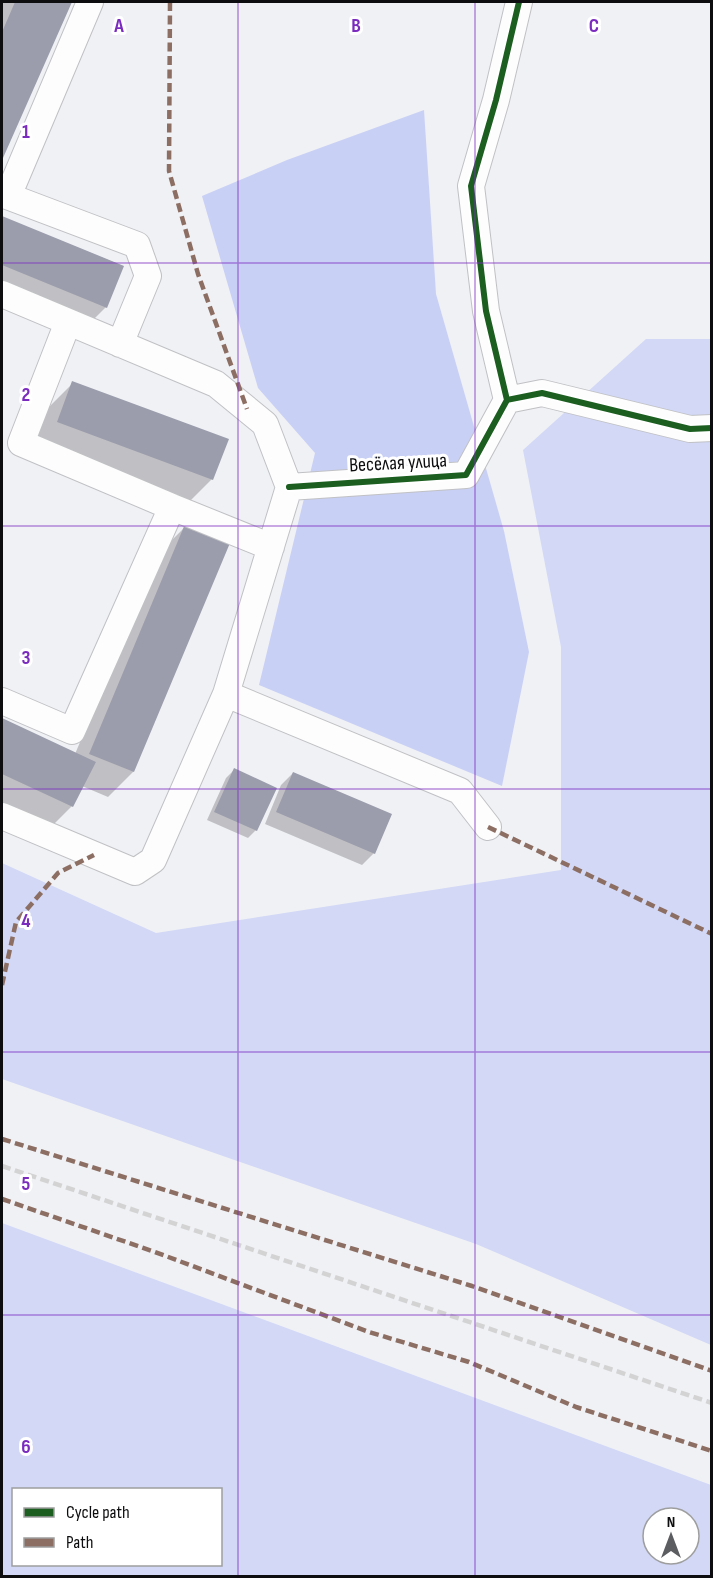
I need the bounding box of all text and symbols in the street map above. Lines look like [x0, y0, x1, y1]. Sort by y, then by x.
text: A [113, 14, 124, 38]
text: B [351, 14, 361, 38]
text: C [589, 14, 599, 38]
text: 1 [22, 120, 30, 144]
text: 2 [22, 383, 30, 407]
street label: Весёлая улица [348, 448, 448, 478]
text: 3 [22, 646, 31, 670]
text: 4 [21, 909, 31, 933]
text: 5 [22, 1172, 31, 1196]
text: 6 [21, 1435, 31, 1459]
legend [12, 1488, 222, 1566]
text: Cycle path [66, 1502, 130, 1523]
north arrow [641, 1506, 701, 1566]
text: N [667, 1513, 675, 1532]
text: Path [66, 1532, 94, 1553]

